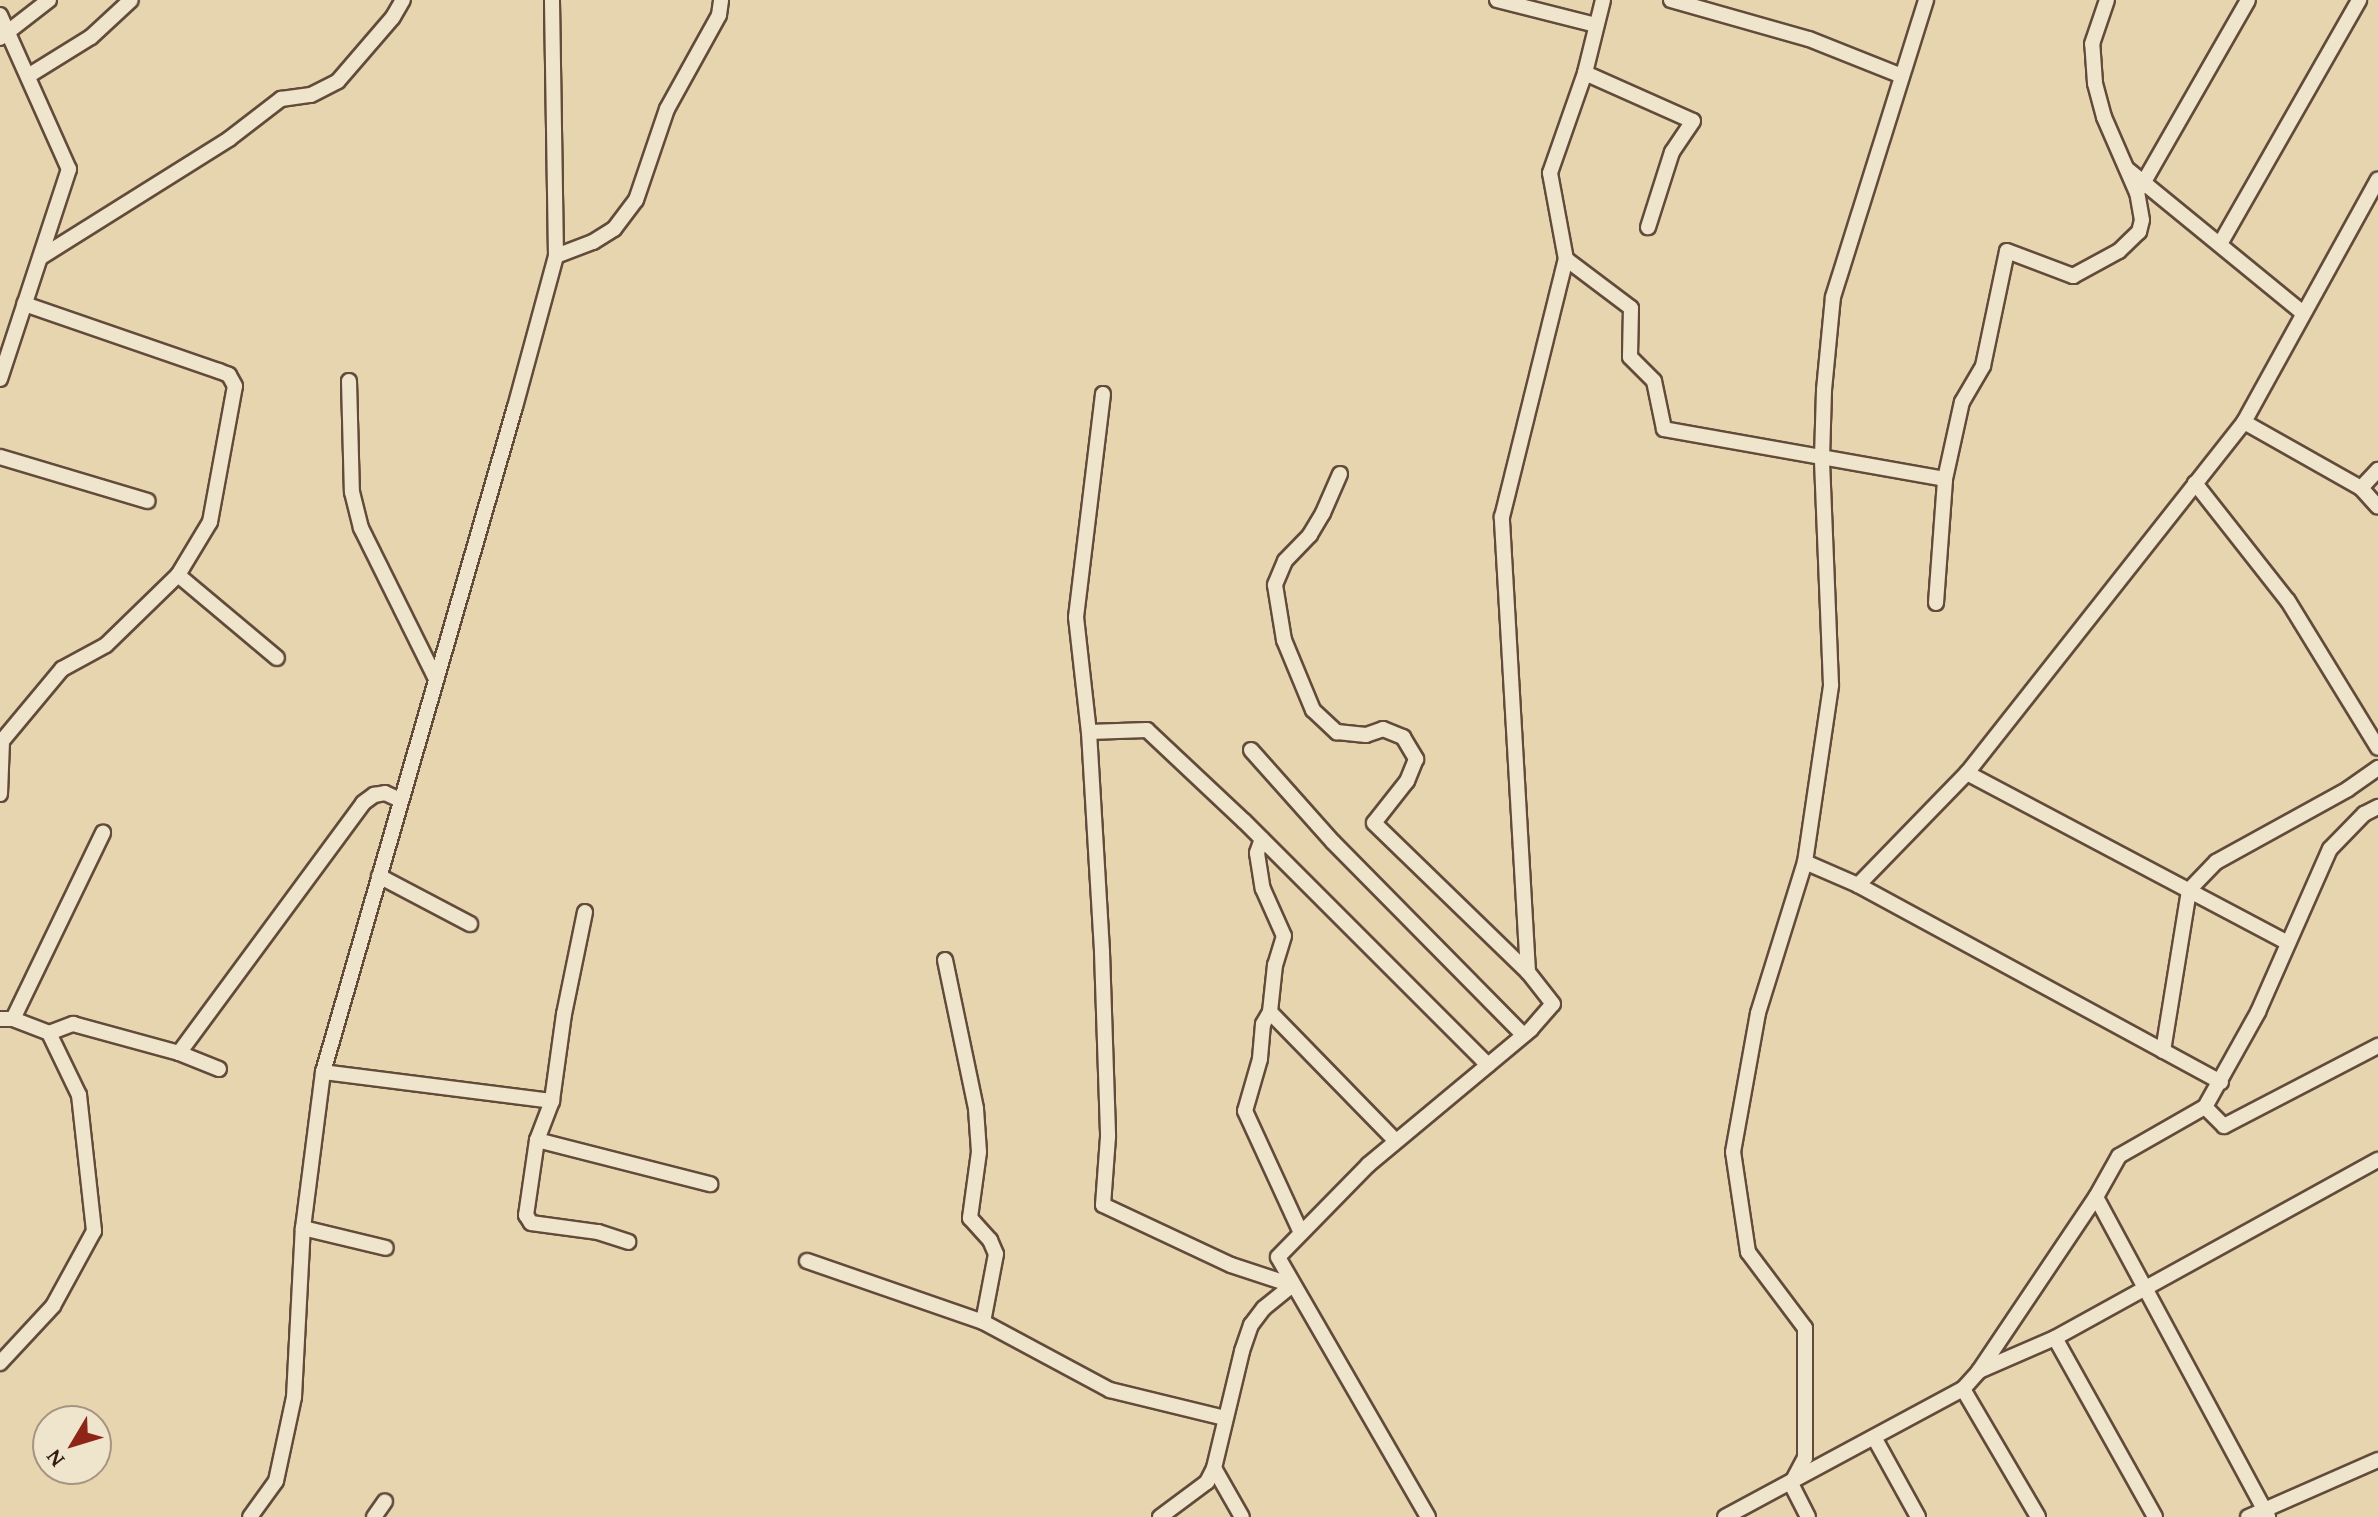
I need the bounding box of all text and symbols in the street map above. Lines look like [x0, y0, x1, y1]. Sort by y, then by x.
north arrow [32, 1405, 112, 1485]
text: N [38, 1443, 72, 1474]

